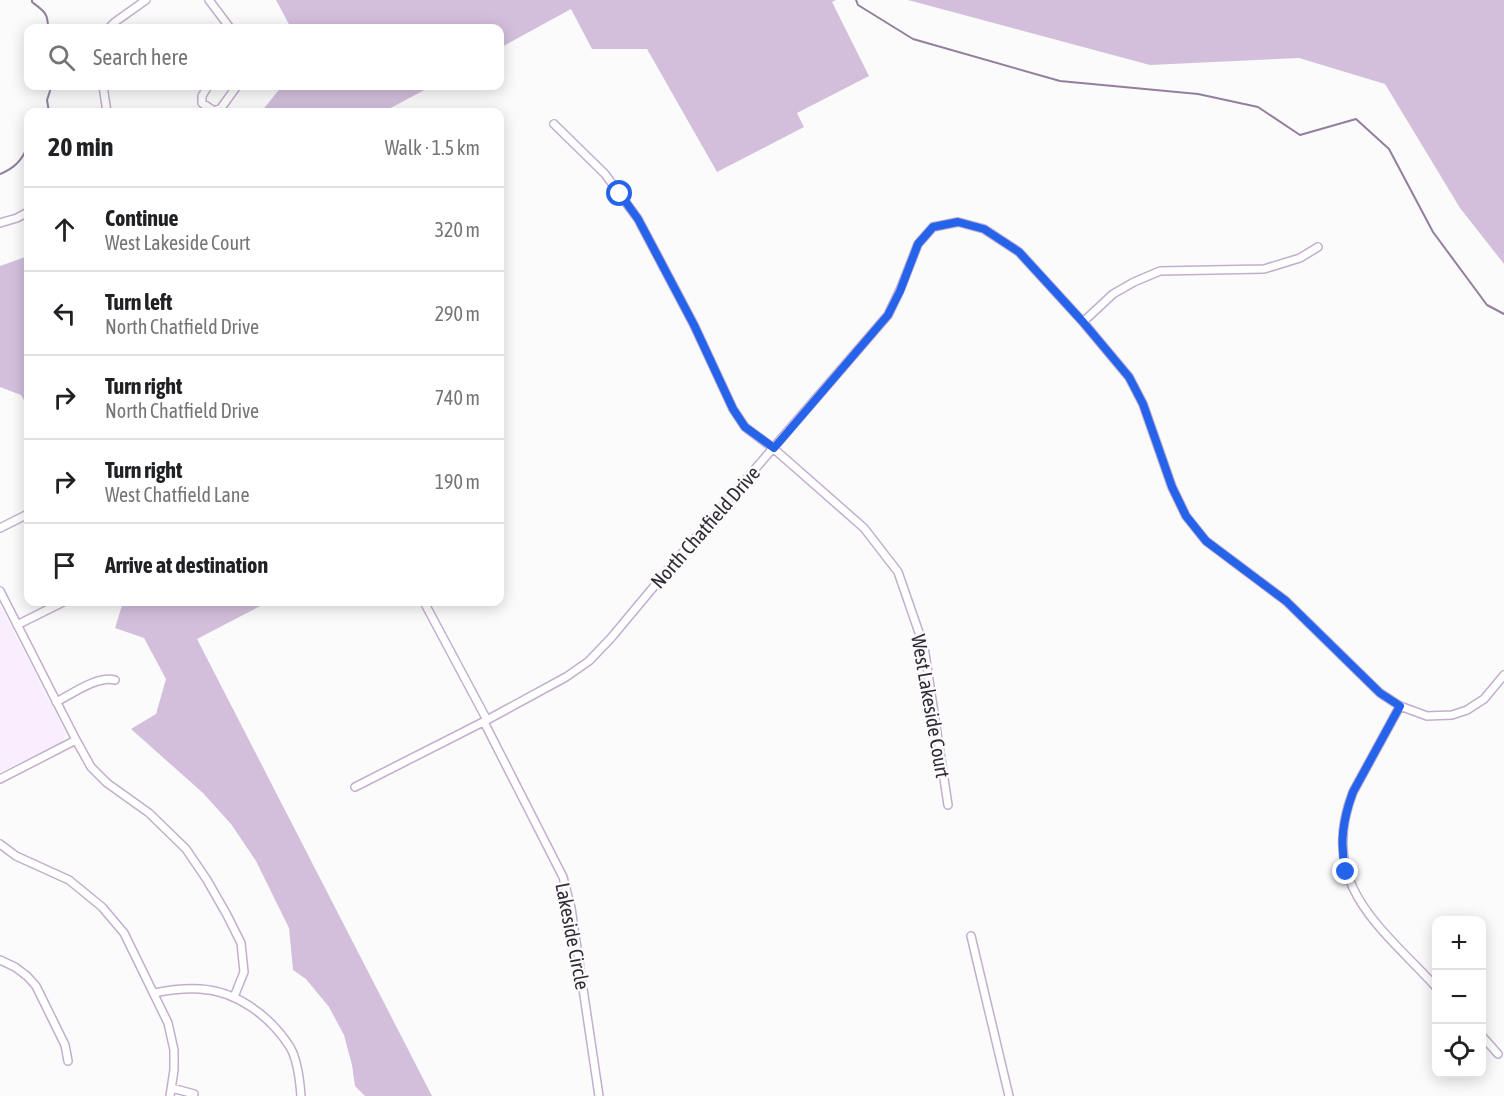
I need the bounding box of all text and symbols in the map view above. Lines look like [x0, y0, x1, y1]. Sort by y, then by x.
search box [24, 24, 504, 90]
icon: search [45, 41, 78, 74]
text: Search here [93, 44, 188, 70]
text: 20 min [48, 132, 113, 162]
text: Walk · 1.5 km [385, 136, 480, 159]
route start [606, 180, 632, 206]
text: Continue [105, 205, 179, 231]
icon: ahead [48, 213, 81, 246]
text: 320 m [435, 218, 480, 241]
text: West Lakeside Court [105, 231, 251, 254]
text: Turn left [105, 289, 172, 315]
icon: left [48, 297, 81, 330]
text: 290 m [435, 302, 480, 325]
text: North Chatfield Drive [105, 315, 259, 338]
text: Turn right [105, 373, 182, 399]
icon: right [48, 381, 81, 414]
text: 740 m [435, 386, 480, 409]
text: North Chatfield Drive [105, 399, 259, 422]
text: Turn right [105, 457, 182, 483]
street label: North Chatfield Drive [646, 461, 764, 593]
icon: right [48, 465, 81, 498]
text: 190 m [435, 470, 480, 493]
text: West Chatfield Lane [105, 483, 250, 506]
icon: arrive [48, 549, 81, 582]
text: Arrive at destination [105, 552, 268, 578]
street label: West Lakeside Court [907, 632, 955, 780]
route end [1332, 858, 1358, 884]
street label: Lakeside Circle [551, 881, 595, 991]
map controls [1432, 916, 1486, 1078]
button: + [1432, 916, 1486, 970]
button: − [1432, 970, 1486, 1024]
button: locate [1432, 1024, 1486, 1078]

